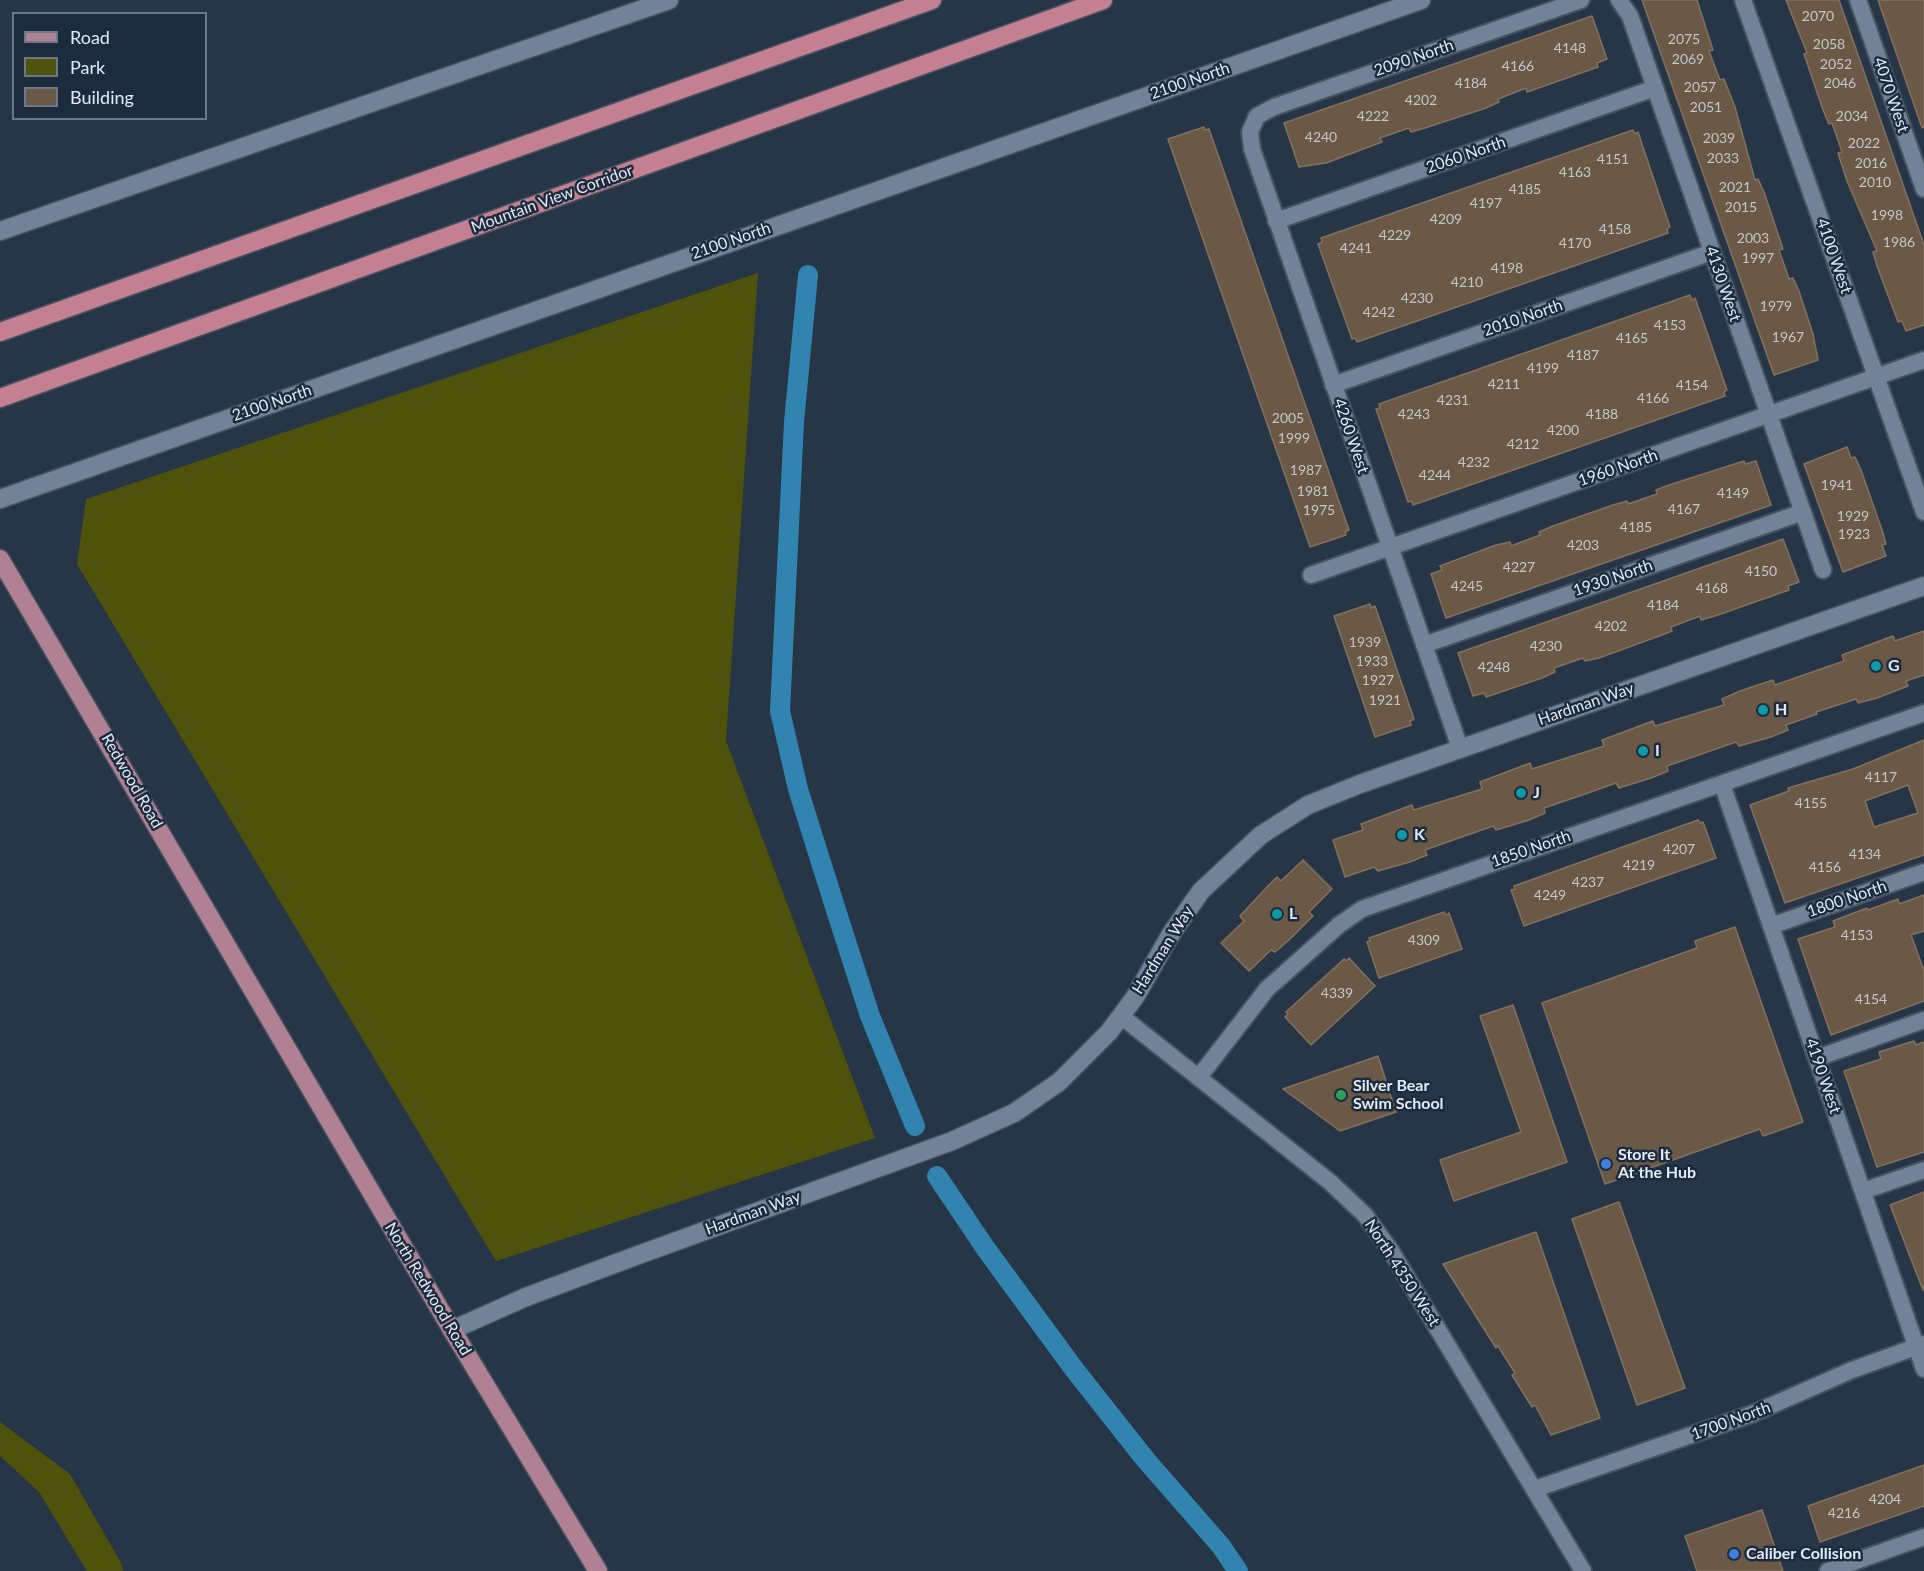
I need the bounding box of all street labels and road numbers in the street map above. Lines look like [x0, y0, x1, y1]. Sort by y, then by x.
street label: 2090 North [1372, 35, 1456, 81]
street label: 4070 West [1869, 55, 1913, 135]
street label: 2100 North [1148, 58, 1232, 104]
street label: 2060 North [1424, 132, 1508, 178]
street label: Mountain View Corridor [469, 161, 635, 237]
street label: 4100 West [1812, 216, 1856, 296]
street label: 2100 North [689, 218, 773, 264]
street label: 4130 West [1701, 244, 1745, 324]
street label: 2010 North [1481, 295, 1565, 341]
street label: 2100 North [230, 380, 314, 426]
street label: 4260 West [1329, 396, 1373, 476]
street label: 1960 North [1576, 445, 1660, 491]
street label: 1930 North [1571, 555, 1655, 601]
street label: Hardman Way [1536, 679, 1636, 729]
street label: Redwood Road [97, 730, 167, 832]
street label: 1850 North [1489, 826, 1573, 872]
street label: 1800 North [1805, 876, 1889, 922]
street label: Hardman Way [1128, 902, 1198, 998]
street label: 4190 West [1801, 1036, 1845, 1116]
street label: Hardman Way [703, 1187, 803, 1239]
street label: North 4350 West [1360, 1216, 1444, 1330]
street label: North Redwood Road [381, 1219, 475, 1359]
street label: 1700 North [1689, 1398, 1773, 1444]

